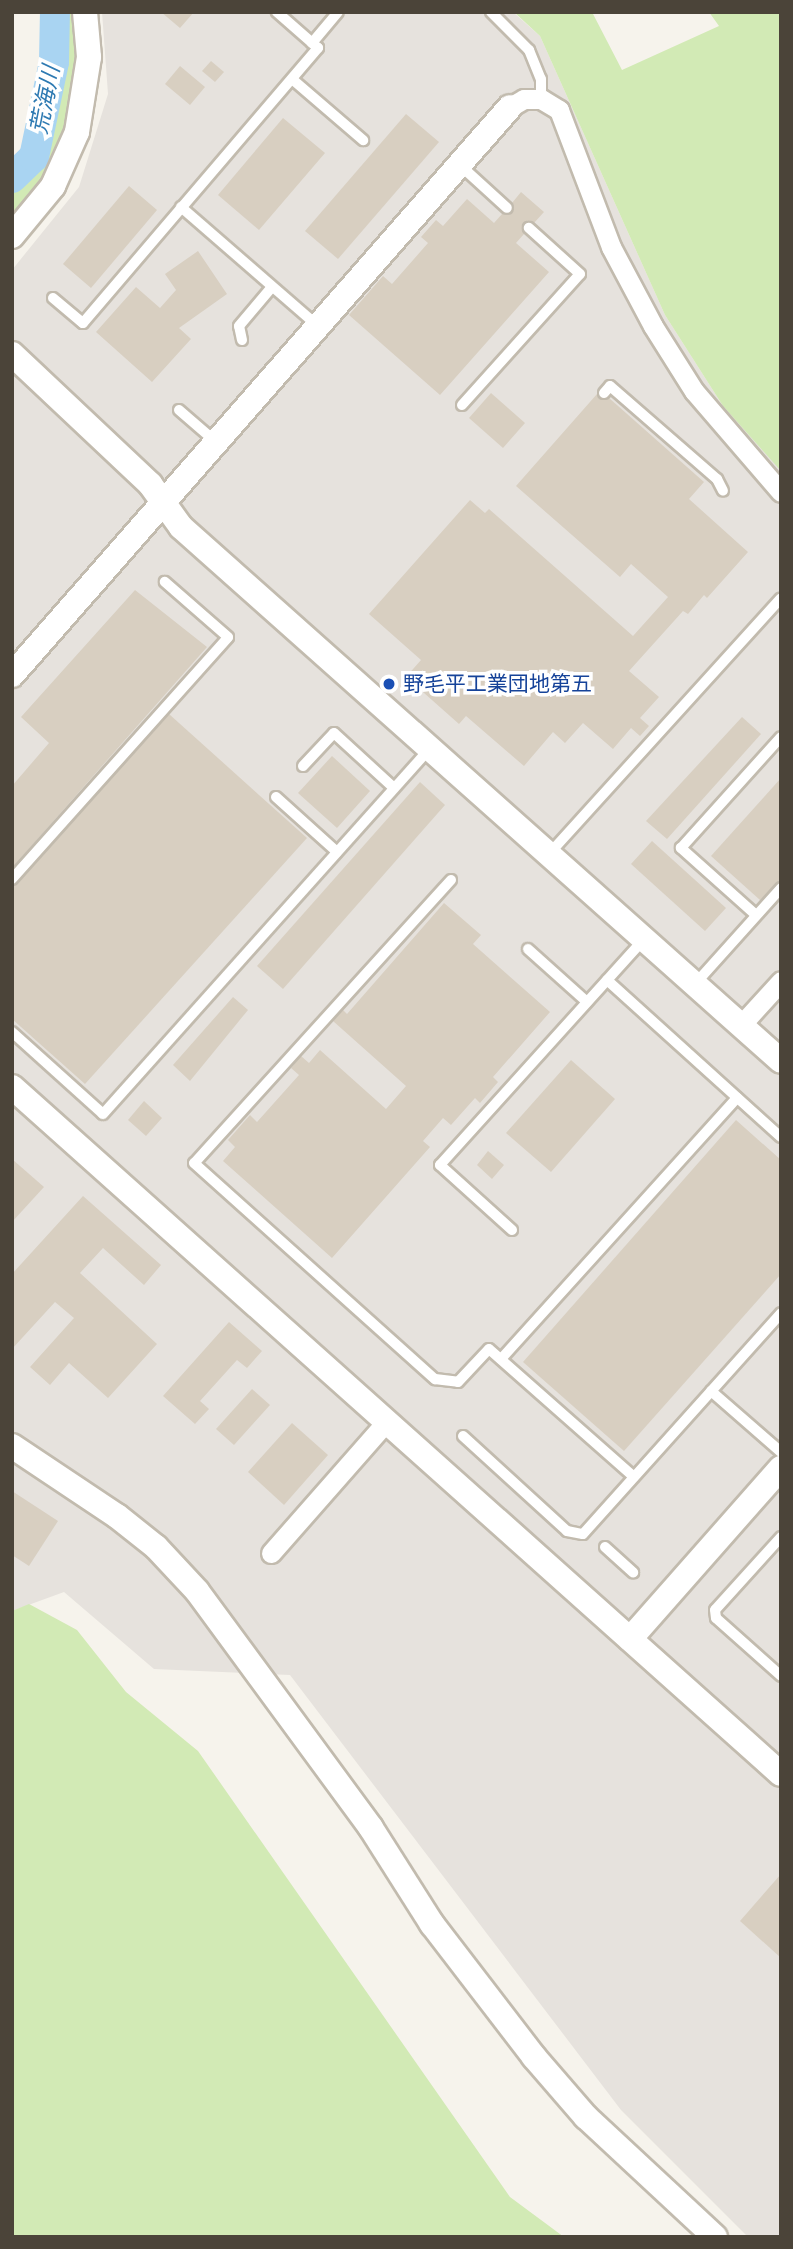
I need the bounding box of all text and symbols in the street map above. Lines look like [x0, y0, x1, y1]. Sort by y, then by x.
water label: 荒海川 [26, 64, 66, 136]
place label: 野毛平工業団地第五 [403, 671, 592, 697]
marker: 野毛平工業団地第五 [381, 676, 397, 692]

